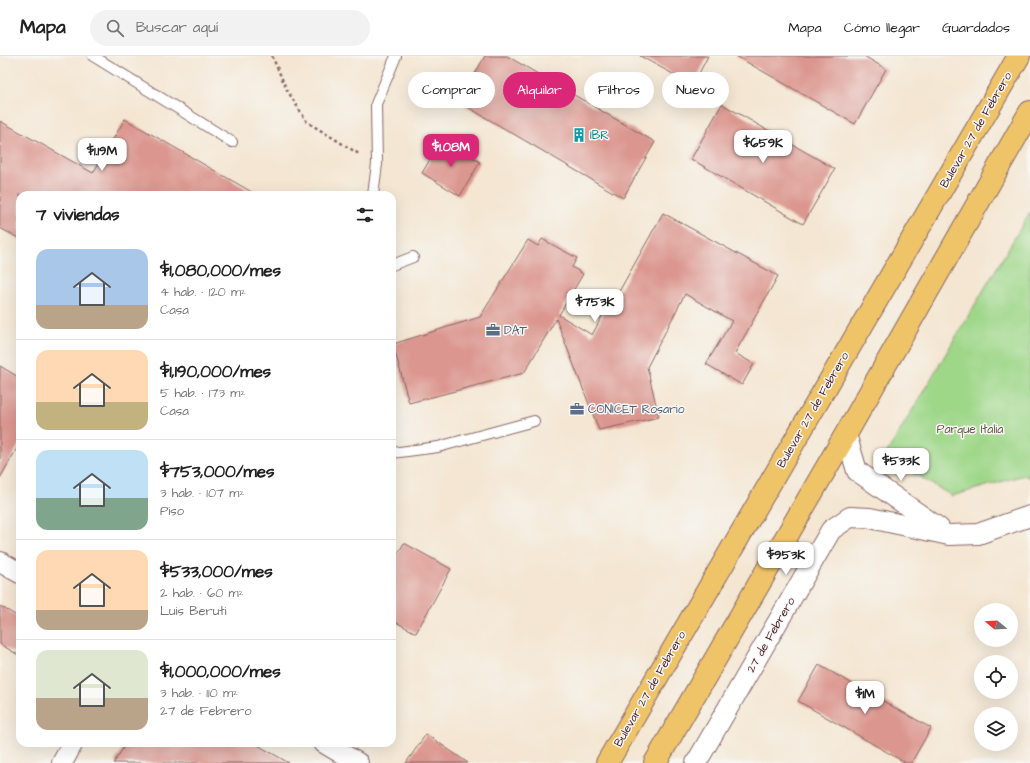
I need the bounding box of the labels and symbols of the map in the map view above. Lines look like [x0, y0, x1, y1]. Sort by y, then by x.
street label: Bulevar 27 de Febrero [936, 69, 1016, 191]
building icon: IBR [571, 127, 587, 143]
place label: IBR [590, 127, 609, 144]
pin: $659K [735, 130, 791, 164]
pin: $1.08M [418, 134, 484, 168]
pin: $1.19M [69, 138, 135, 172]
pin: $753K [567, 289, 623, 323]
office icon: DAT [485, 322, 501, 338]
place label: DAT [504, 322, 527, 339]
street label: Bulevar 27 de Febrero [773, 349, 853, 471]
office icon: CONICET Rosario [569, 401, 585, 417]
place label: CONICET Rosario [588, 401, 685, 418]
park label: Parque Italia [937, 421, 1003, 438]
pin: $533K [873, 448, 929, 482]
pin: $953K [758, 542, 814, 576]
street label: 27 de Febrero [743, 594, 800, 676]
north arrow [974, 603, 1018, 647]
street label: Bulevar 27 de Febrero [610, 628, 690, 750]
pin: $1M [846, 681, 884, 715]

